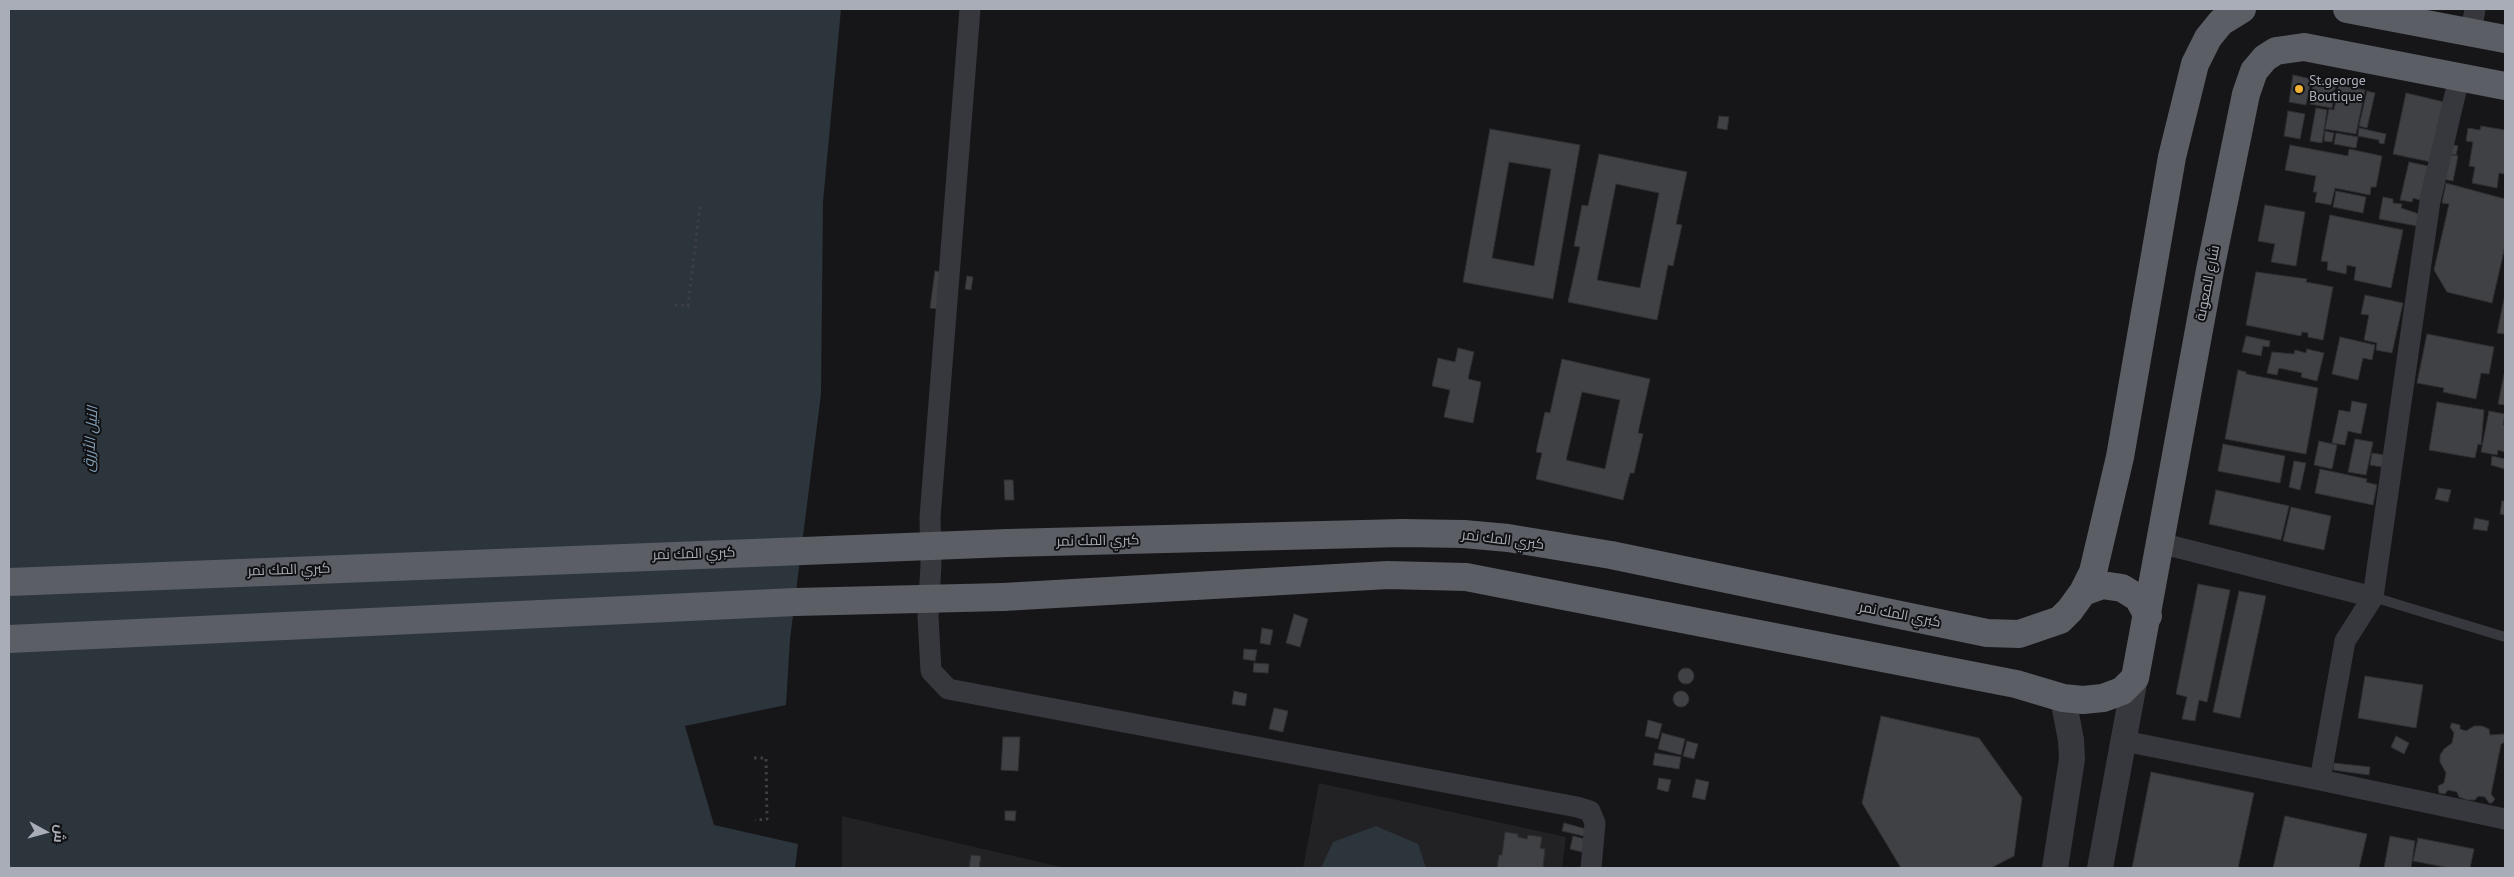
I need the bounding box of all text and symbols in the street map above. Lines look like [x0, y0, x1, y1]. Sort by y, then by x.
place label: St.george Boutique [2309, 73, 2366, 105]
marker: St.george Boutique [2293, 83, 2305, 95]
street label: شارع المعونة [2192, 244, 2224, 322]
water label: النيل الأزرق [80, 405, 102, 473]
street label: كبري المك نمر [1461, 527, 1545, 553]
street label: كبري المك نمر [1056, 532, 1140, 550]
street label: كبري المك نمر [652, 544, 736, 564]
street label: كبري المك نمر [247, 560, 331, 580]
street label: كبري المك نمر [1858, 599, 1942, 631]
north arrow [20, 807, 70, 857]
text: ش [50, 824, 70, 844]

